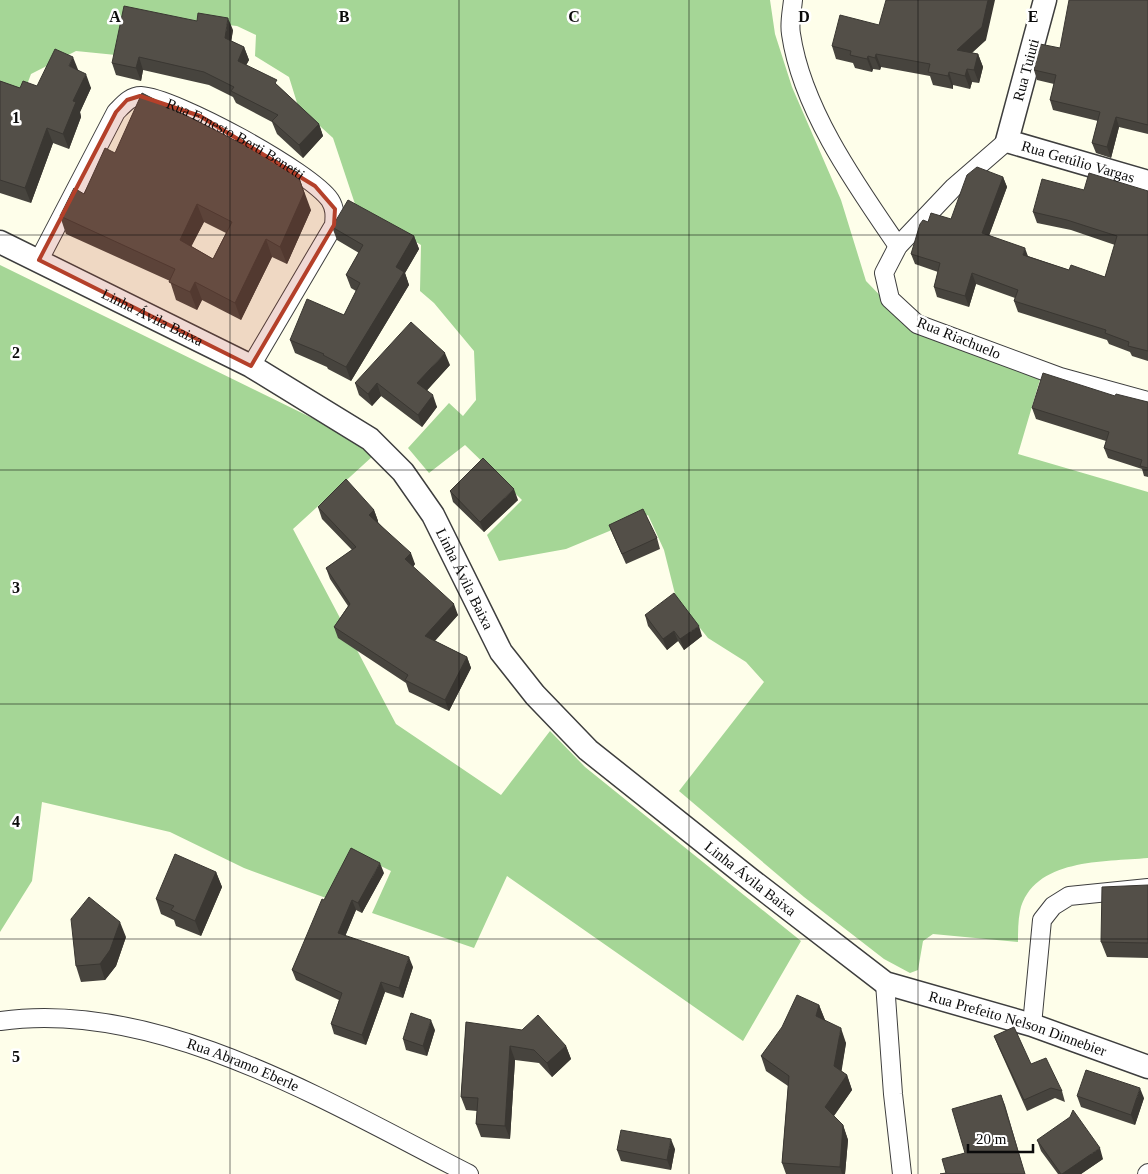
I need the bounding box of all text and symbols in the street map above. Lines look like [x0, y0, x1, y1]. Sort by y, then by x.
text: A [109, 8, 121, 25]
text: B [339, 8, 350, 25]
text: C [568, 8, 580, 25]
text: D [798, 8, 810, 25]
text: E [1028, 8, 1038, 25]
street label: Rua Tuiuti [1010, 37, 1042, 103]
street label: Rua Ernesto Berti Benetti [164, 95, 308, 183]
text: 1 [12, 109, 20, 126]
street label: Rua Getúlio Vargas [1020, 138, 1137, 186]
street label: Linha Ávila Baixa [99, 286, 206, 349]
street label: Rua Riachuelo [915, 314, 1003, 362]
text: 2 [12, 344, 20, 361]
street label: Linha Ávila Baixa [433, 526, 497, 632]
text: 3 [12, 579, 20, 596]
text: 4 [12, 813, 20, 830]
street label: Linha Ávila Baixa [702, 838, 799, 919]
street label: Rua Prefeito Nelson Dinnebier [927, 988, 1109, 1059]
street label: Rua Abramo Eberle [185, 1035, 302, 1095]
text: 5 [12, 1048, 20, 1065]
scale bar [968, 1122, 1033, 1154]
text: 20 m [976, 1131, 1007, 1147]

